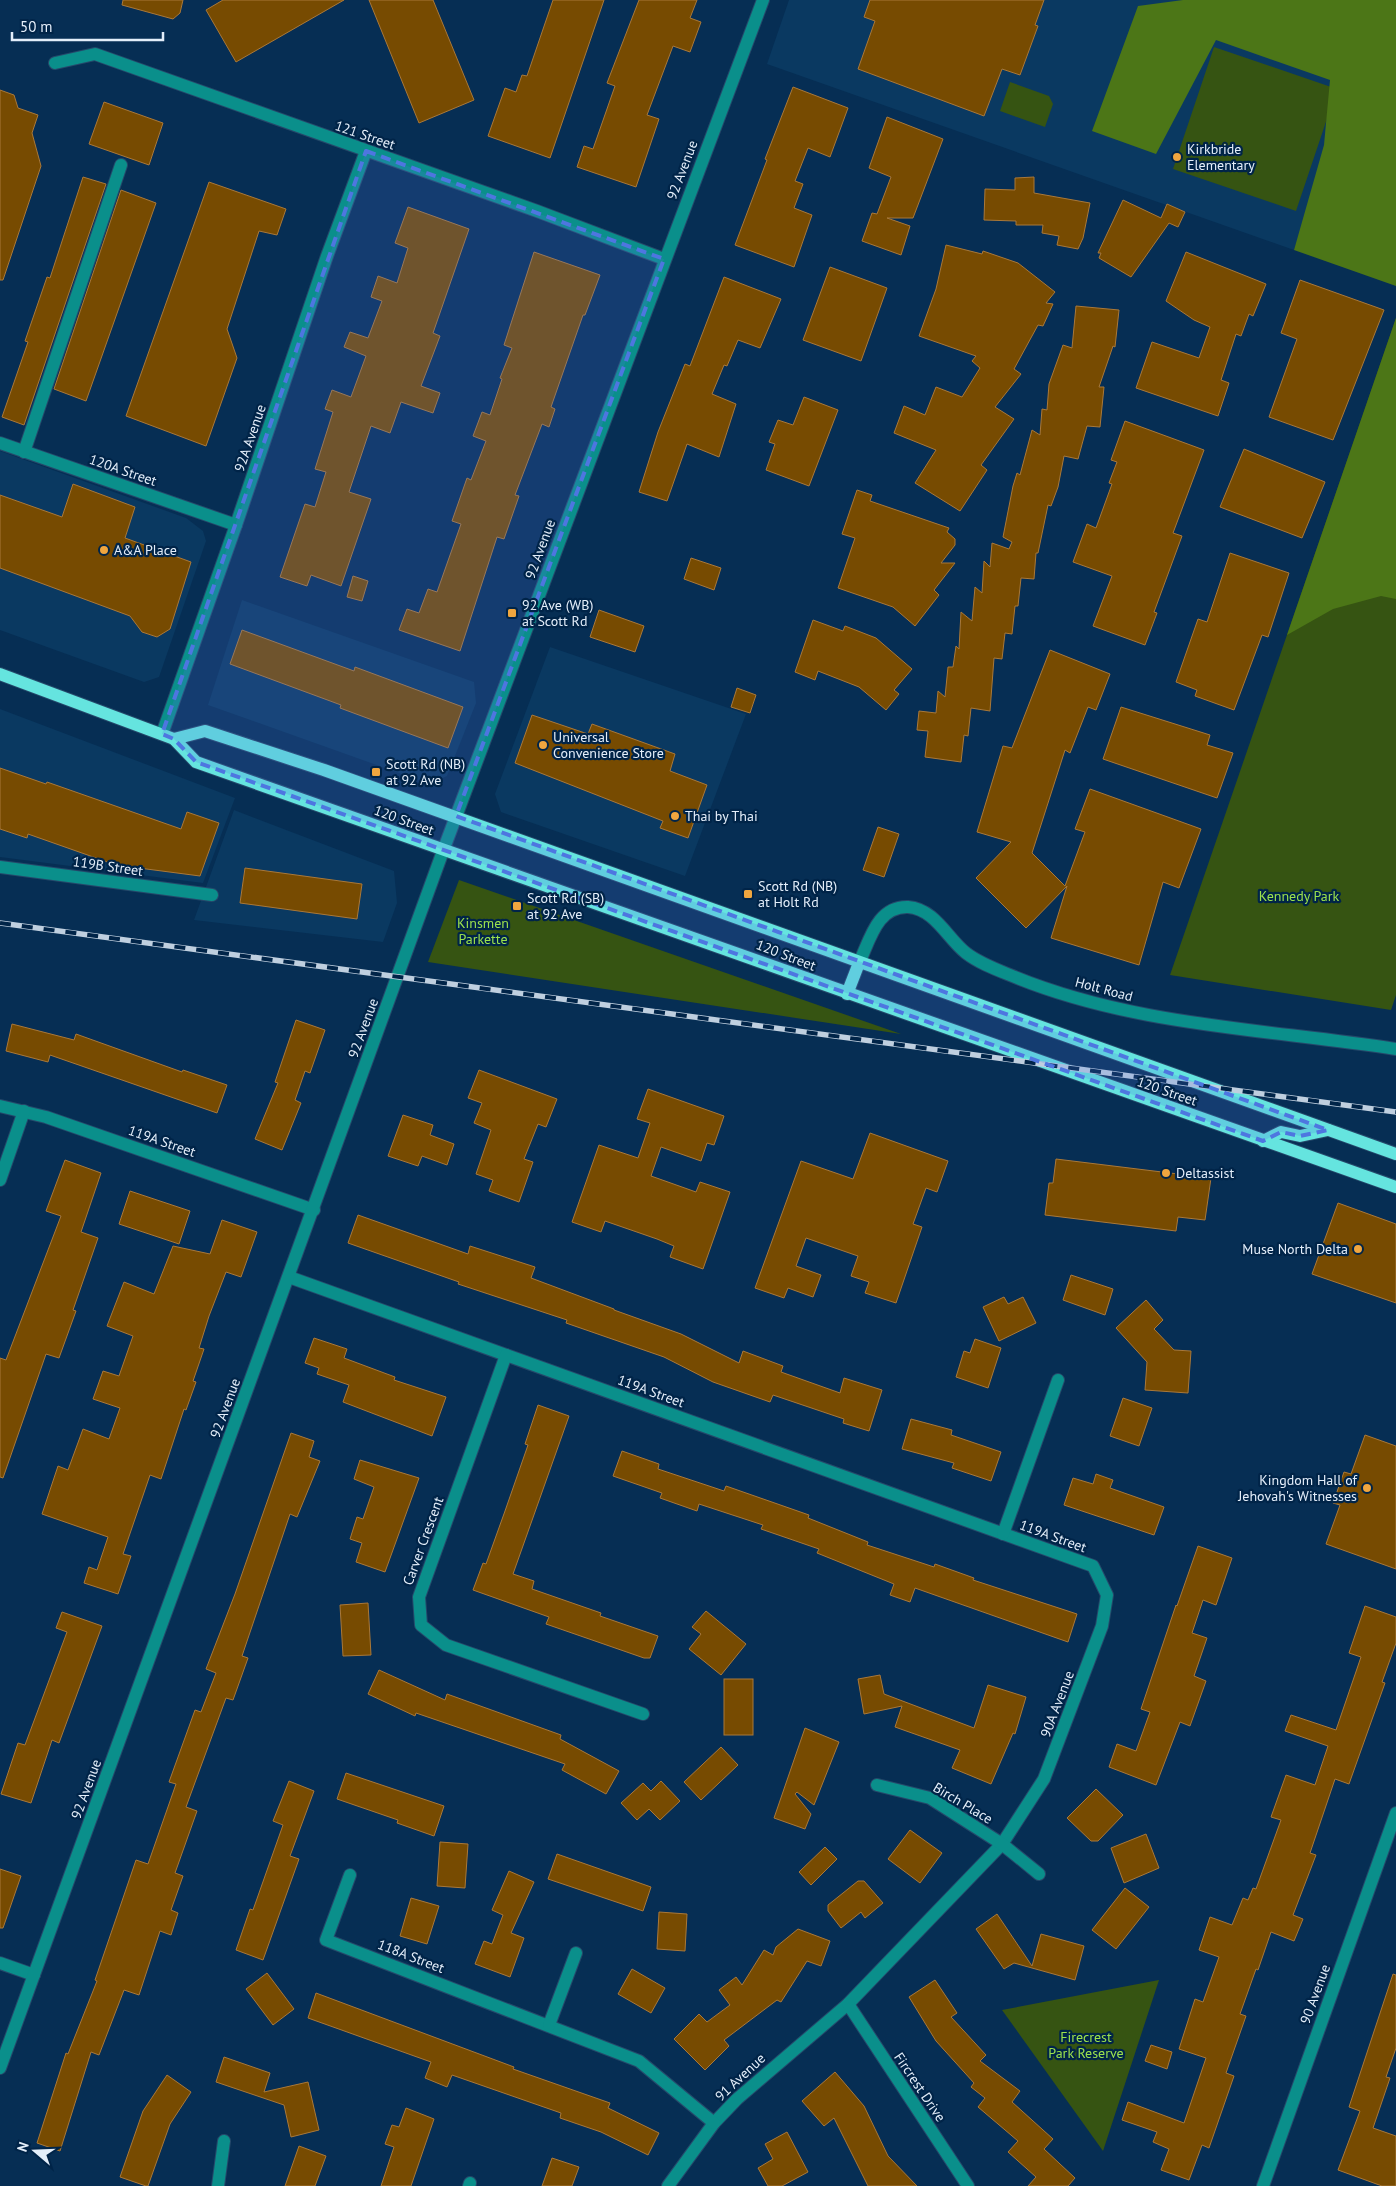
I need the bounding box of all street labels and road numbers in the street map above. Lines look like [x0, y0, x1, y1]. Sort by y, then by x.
street label: 121 Street [333, 116, 398, 154]
street label: 92 Avenue [662, 138, 702, 202]
street label: 92A Avenue [230, 402, 270, 474]
street label: 120A Street [87, 450, 159, 490]
street label: 92 Avenue [521, 517, 559, 581]
street label: 120 Street [372, 801, 437, 839]
street label: 119B Street [72, 852, 144, 880]
street label: 120 Street [754, 935, 819, 975]
street label: Holt Road [1073, 973, 1135, 1005]
street label: 92 Avenue [344, 996, 382, 1060]
street label: 120 Street [1135, 1072, 1200, 1110]
street label: 119A Street [126, 1121, 198, 1161]
street label: 119A Street [615, 1371, 687, 1412]
street label: 92 Avenue [206, 1376, 244, 1440]
street label: Carver Crescent [399, 1494, 447, 1588]
street label: 119A Street [1017, 1516, 1089, 1557]
street label: 90A Avenue [1036, 1668, 1078, 1740]
street label: 92 Avenue [67, 1757, 105, 1821]
street label: Birch Place [930, 1778, 996, 1828]
street label: 118A Street [375, 1935, 447, 1977]
street label: 90 Avenue [1296, 1962, 1334, 2026]
street label: 91 Avenue [711, 2049, 769, 2105]
street label: Fircrest Drive [890, 2049, 950, 2125]

